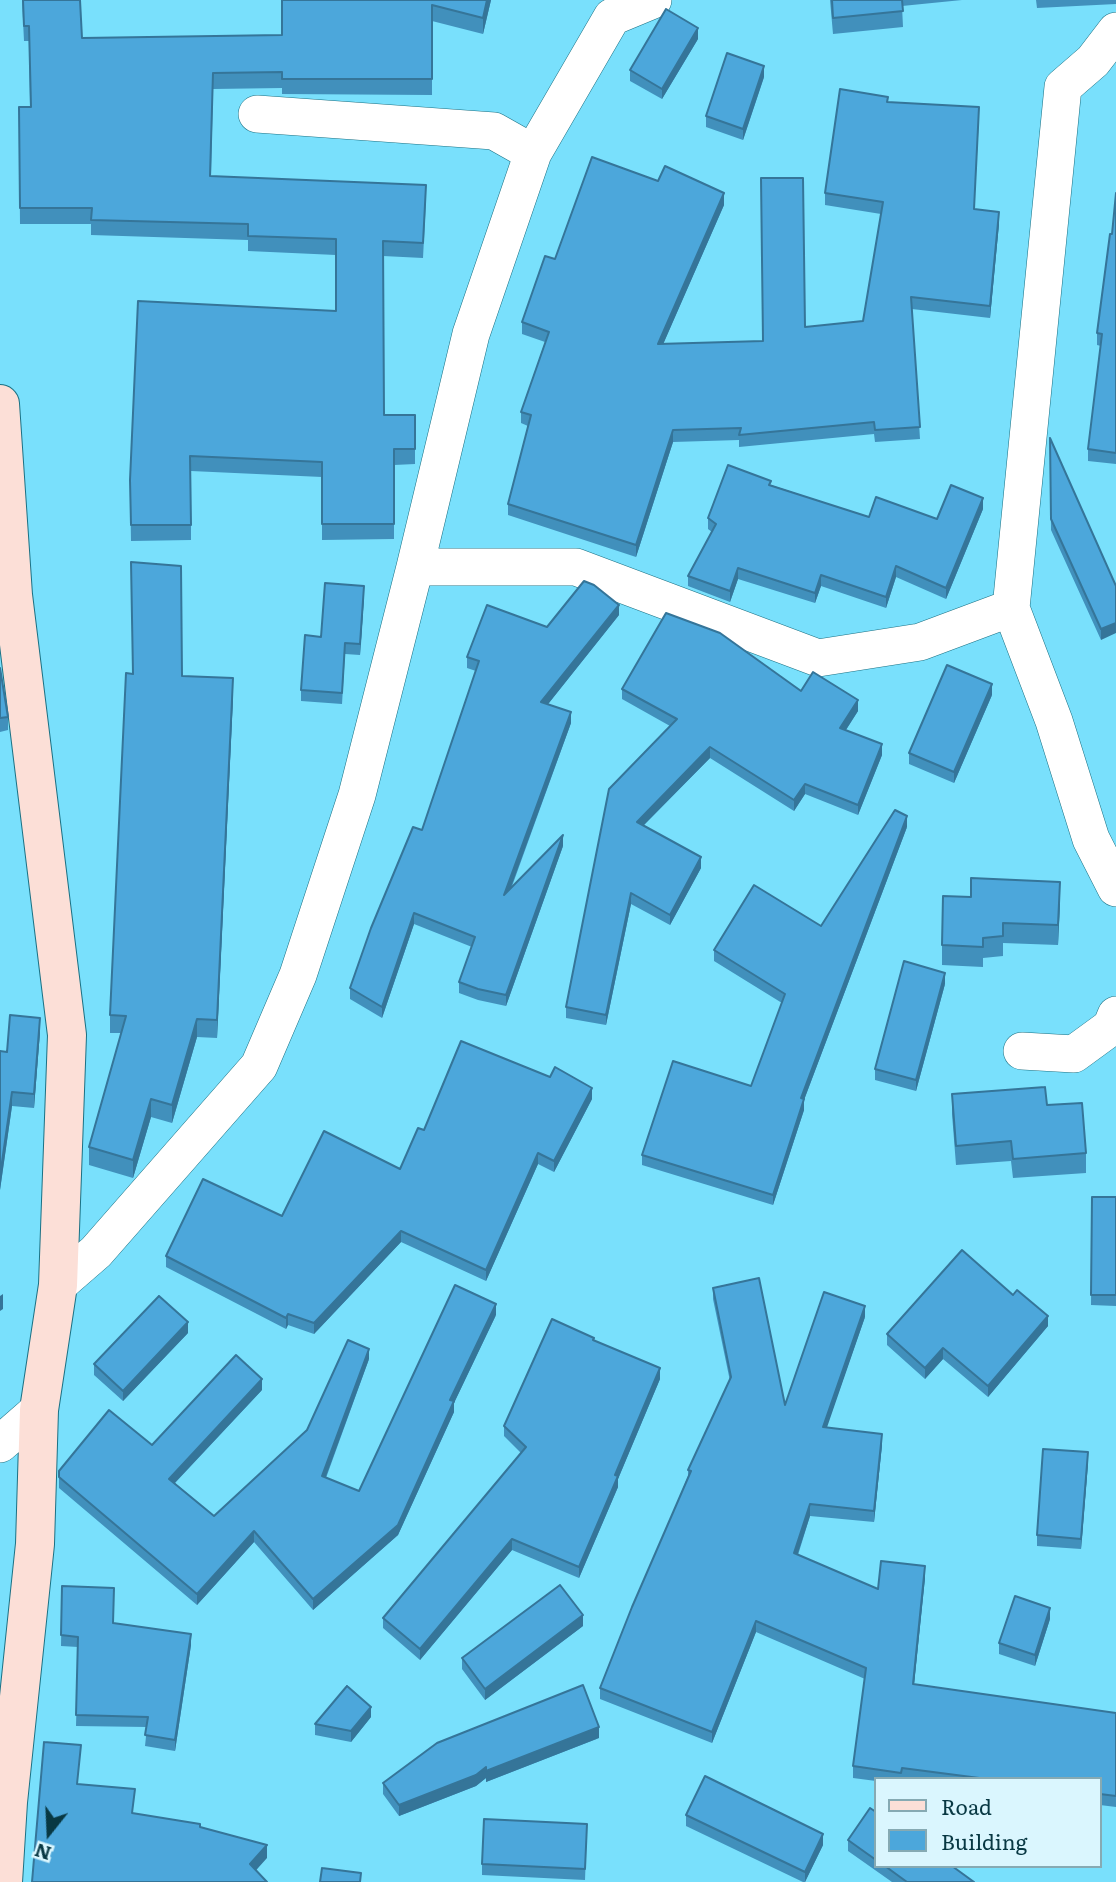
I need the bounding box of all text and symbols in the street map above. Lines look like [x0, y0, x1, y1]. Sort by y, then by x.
legend [874, 1777, 1102, 1868]
text: Road [941, 1790, 992, 1821]
north arrow [14, 1798, 84, 1868]
text: Building [941, 1825, 1027, 1856]
text: N [31, 1837, 54, 1869]

